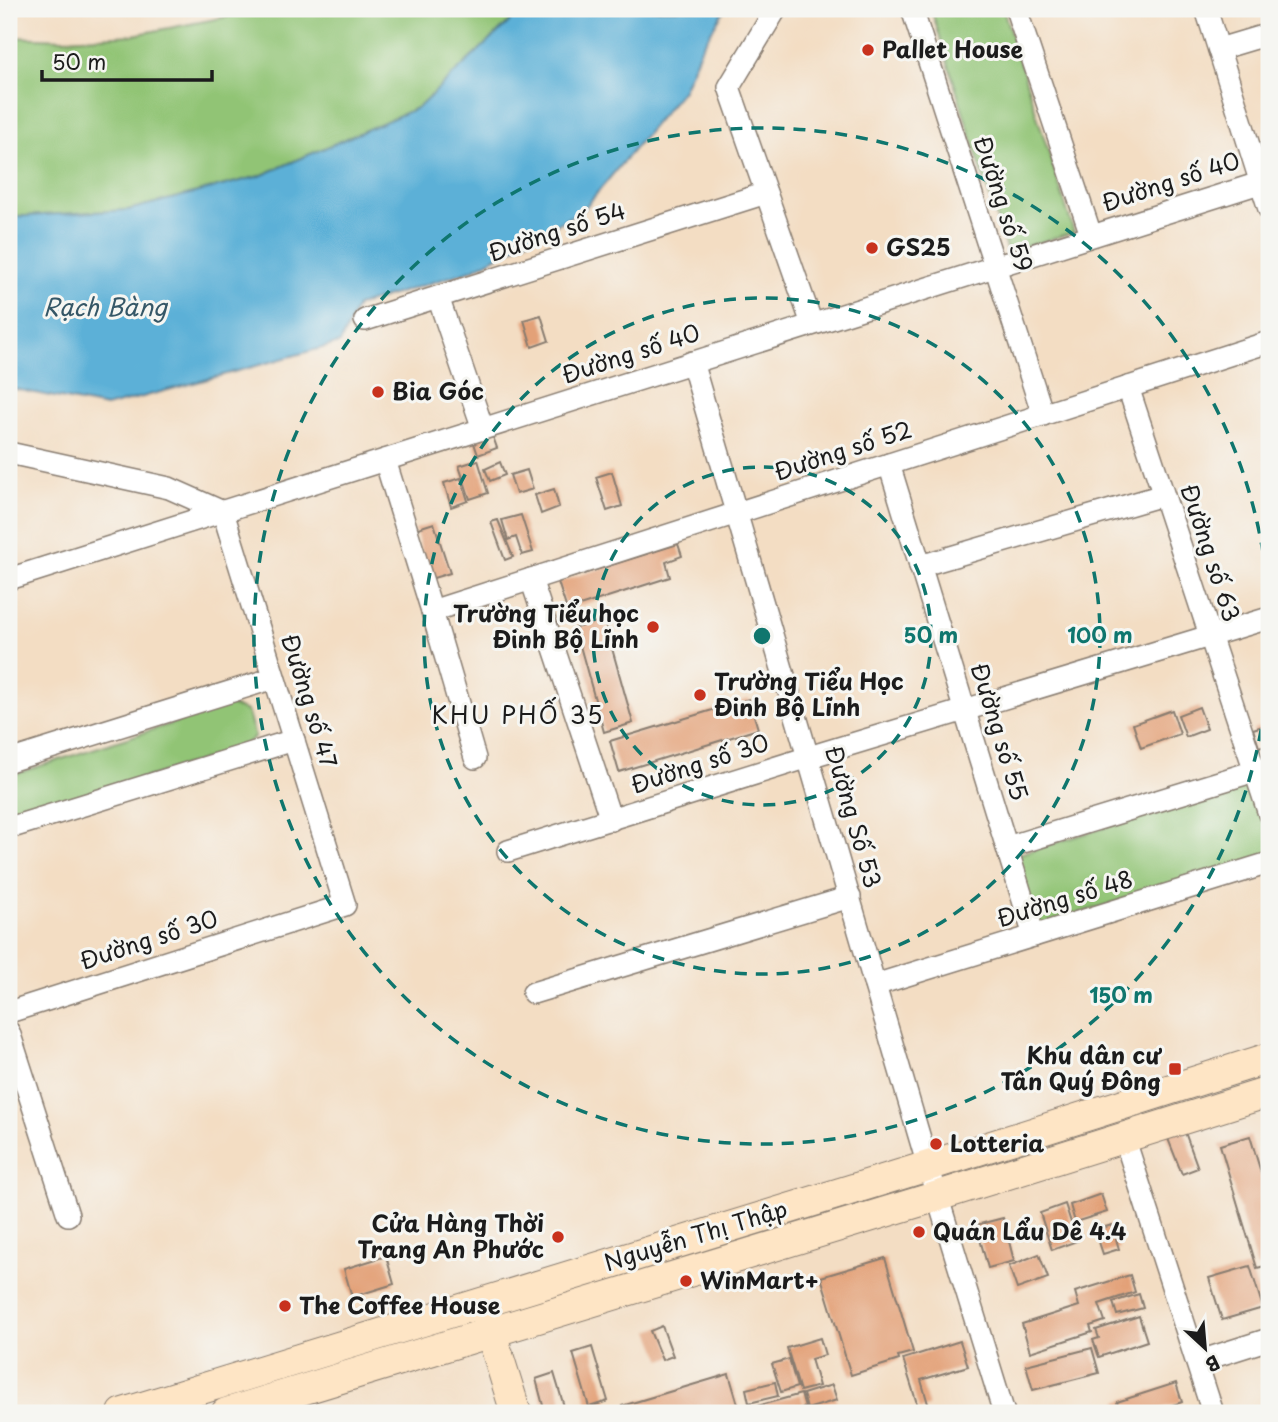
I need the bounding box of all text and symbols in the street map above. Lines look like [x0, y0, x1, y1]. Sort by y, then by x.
place label: Pallet House [882, 31, 1024, 66]
scale bar [42, 38, 212, 82]
marker: Pallet House [860, 42, 876, 58]
text: 50 m [52, 45, 106, 77]
street label: Đường số 59 [966, 131, 1043, 276]
street label: Đường số 40 [1097, 142, 1244, 219]
street label: Đường số 54 [483, 192, 630, 269]
place label: GS25 [886, 229, 951, 264]
marker: GS25 [864, 240, 880, 256]
water label: Rạch Bàng [43, 288, 169, 324]
street label: Đường số 40 [557, 314, 704, 391]
place label: Bia Góc [392, 373, 484, 408]
marker: Bia Góc [370, 384, 386, 400]
street label: Đường số 52 [769, 411, 916, 488]
street label: Đường số 63 [1173, 479, 1250, 626]
place label: Trường Tiểu học Đinh Bộ Lĩnh [453, 595, 639, 656]
text: 50 m [904, 618, 958, 650]
text: 100 m [1067, 618, 1133, 650]
marker: Trường Tiểu học Đinh Bộ Lĩnh [645, 619, 661, 635]
centre of rings [750, 624, 774, 648]
street label: Đường số 47 [273, 629, 347, 772]
street label: Đường số 55 [963, 658, 1038, 805]
place label: Trường Tiểu Học Đinh Bộ Lĩnh [714, 663, 904, 724]
marker: Trường Tiểu Học Đinh Bộ Lĩnh [692, 687, 708, 703]
district label: KHU PHỐ 35 [432, 696, 604, 732]
street label: Đường số 30 [626, 724, 773, 801]
street label: Đường Số 53 [817, 741, 891, 892]
street label: Đường số 48 [992, 860, 1137, 935]
street label: Đường số 30 [75, 900, 222, 977]
text: 150 m [1089, 978, 1153, 1010]
place label: Khu dân cư Tân Quý Đông [1000, 1037, 1162, 1098]
marker: Khu dân cư Tân Quý Đông [1167, 1061, 1183, 1077]
place label: Lotteria [950, 1125, 1044, 1160]
marker: Lotteria [928, 1136, 944, 1152]
street label: Nguyễn Thị Thập [600, 1190, 791, 1279]
place label: Cửa Hàng Thời Trang An Phước [357, 1205, 544, 1266]
place label: Quán Lẩu Dê 4.4 [933, 1213, 1127, 1248]
marker: Quán Lẩu Dê 4.4 [911, 1224, 927, 1240]
marker: Cửa Hàng Thời Trang An Phước [550, 1229, 566, 1245]
place label: WinMart+ [700, 1262, 819, 1297]
marker: WinMart+ [678, 1273, 694, 1289]
place label: The Coffee House [299, 1287, 501, 1322]
marker: The Coffee House [277, 1298, 293, 1314]
north arrow [1170, 1314, 1240, 1384]
text: B [1201, 1349, 1225, 1380]

